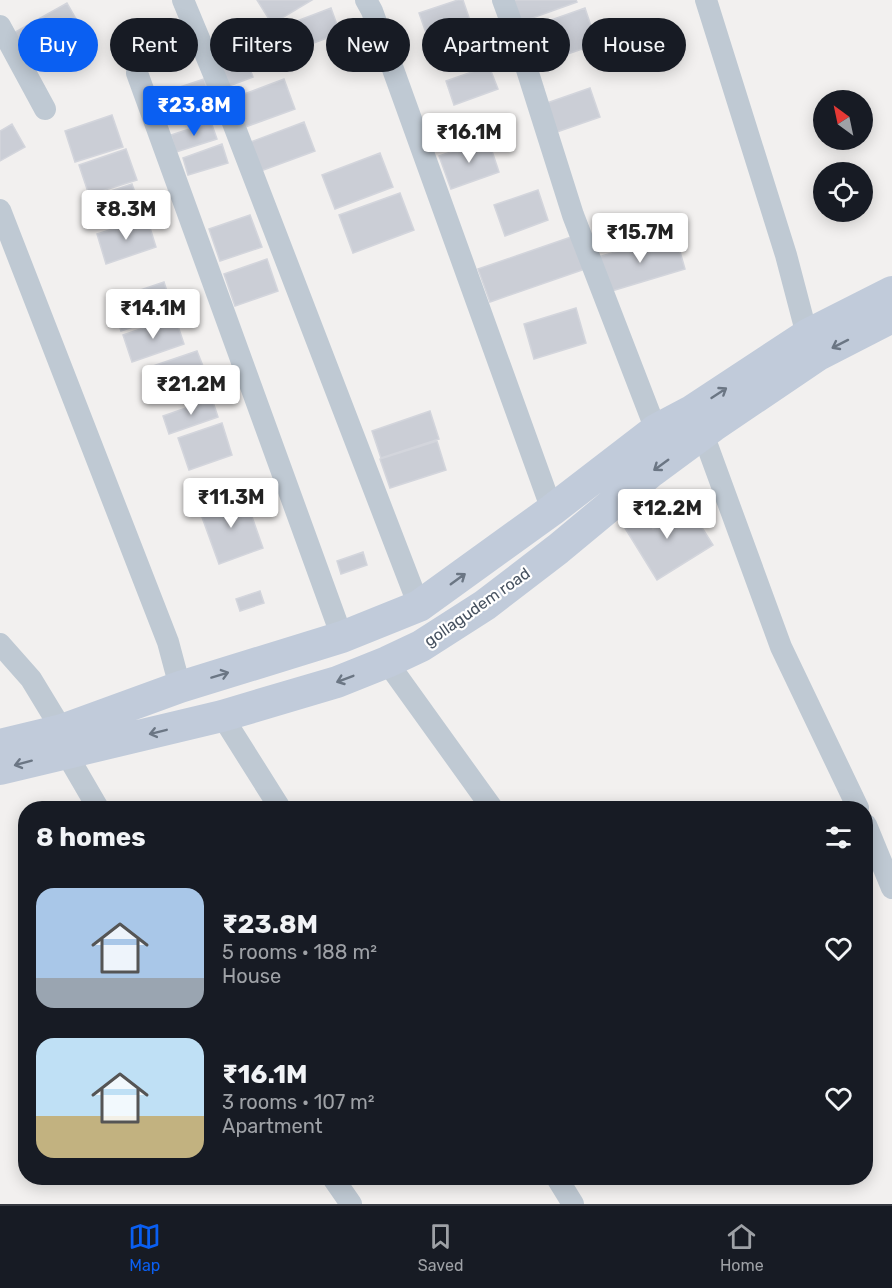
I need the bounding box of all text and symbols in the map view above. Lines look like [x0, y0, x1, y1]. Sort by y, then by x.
chip: Buy [18, 18, 98, 72]
chip: Rent [110, 18, 198, 72]
chip: Filters [210, 18, 314, 72]
chip: New [326, 18, 410, 72]
chip: Apartment [422, 18, 570, 72]
chip: House [582, 18, 686, 72]
pin: ₹23.8M [145, 86, 243, 137]
north arrow [813, 90, 873, 150]
map controls [813, 90, 873, 222]
text: ₹23.8M [157, 93, 231, 117]
pin: ₹16.1M [420, 113, 518, 164]
text: ₹16.1M [436, 120, 502, 144]
button: locate [813, 162, 873, 222]
pin: ₹8.3M [84, 190, 168, 241]
text: ₹8.3M [96, 197, 156, 221]
pin: ₹15.7M [591, 213, 689, 264]
text: ₹15.7M [606, 220, 674, 244]
pin: ₹14.1M [104, 289, 202, 340]
text: ₹14.1M [120, 296, 186, 320]
one-way arrow [832, 338, 849, 350]
pin: ₹21.2M [142, 365, 240, 416]
text: ₹21.2M [156, 372, 226, 396]
one-way arrow [710, 387, 726, 399]
one-way arrow [654, 458, 670, 471]
pin: ₹11.3M [182, 478, 280, 529]
text: ₹11.3M [197, 485, 265, 509]
pin: ₹12.2M [618, 489, 716, 540]
text: ₹12.2M [632, 496, 702, 520]
street label: gollagudem road [421, 563, 533, 651]
one-way arrow [449, 573, 465, 586]
one-way arrow [210, 669, 229, 680]
one-way arrow [336, 674, 355, 685]
one-way arrow [148, 726, 167, 738]
one-way arrow [14, 758, 33, 770]
icon: filters [822, 821, 855, 854]
text: 8 homes [36, 822, 146, 853]
text: ₹23.8M [222, 909, 318, 940]
icon: home [84, 912, 156, 984]
icon: heart [822, 932, 855, 965]
text: 5 rooms · 188 m² [222, 940, 377, 964]
text: House [222, 964, 281, 988]
text: ₹16.1M [222, 1059, 308, 1090]
icon: home [84, 1062, 156, 1134]
icon: heart [822, 1082, 855, 1115]
text: 3 rooms · 107 m² [222, 1090, 375, 1114]
text: Apartment [222, 1114, 323, 1138]
tab: Map [128, 1220, 161, 1275]
tab: Saved [418, 1220, 463, 1275]
tab: Home [720, 1220, 764, 1275]

